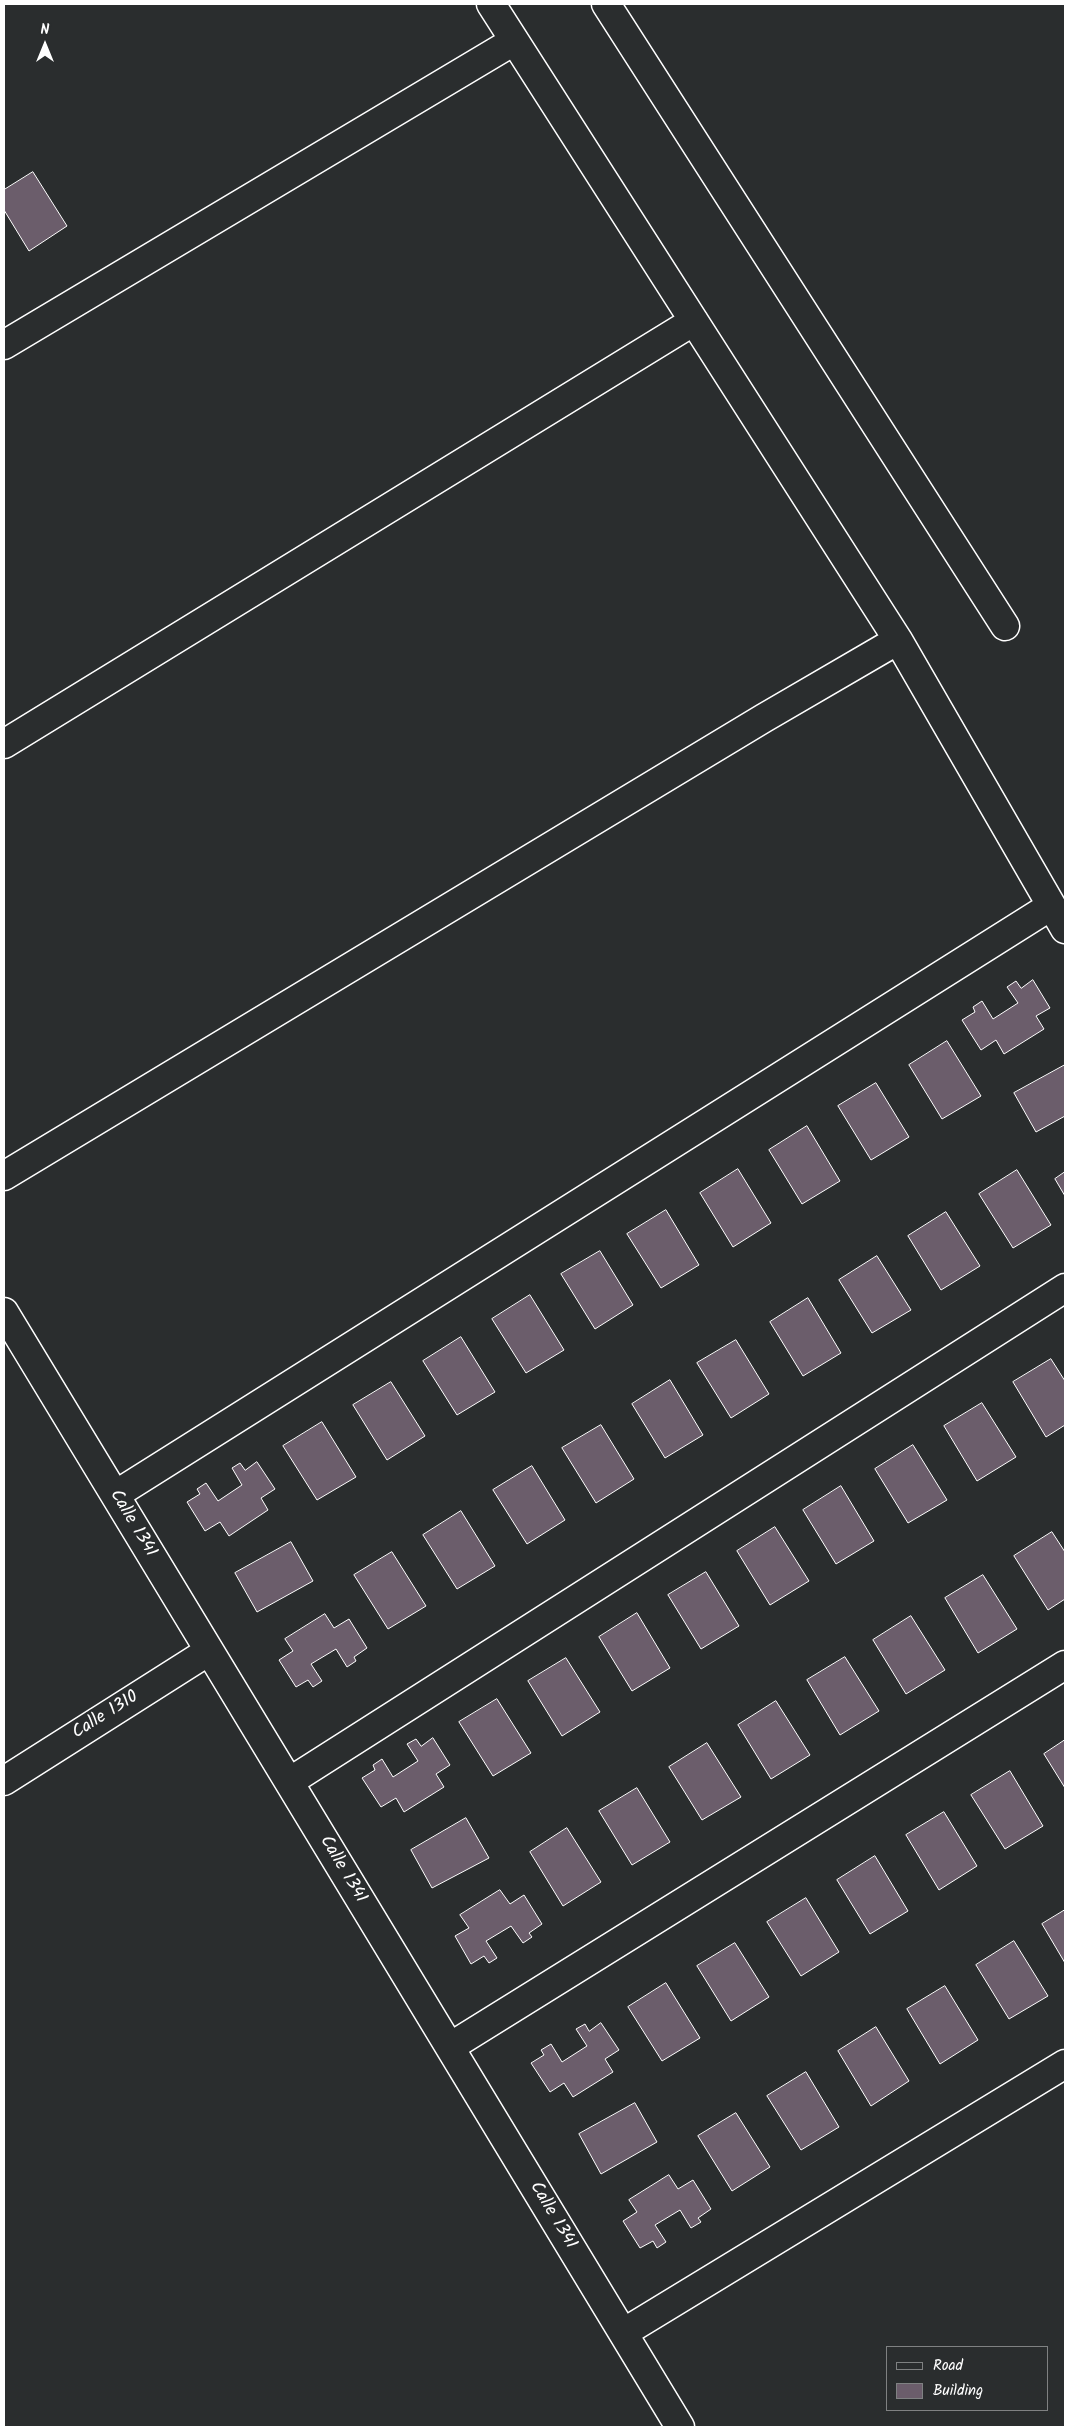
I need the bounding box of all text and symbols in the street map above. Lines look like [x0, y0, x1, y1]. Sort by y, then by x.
text: N [41, 19, 49, 41]
north arrow [20, 20, 70, 70]
street label: Calle 1341 [103, 1486, 161, 1562]
street label: Calle 1310 [69, 1687, 143, 1745]
street label: Calle 1341 [313, 1832, 371, 1908]
street label: Calle 1341 [523, 2178, 581, 2254]
legend [886, 2346, 1049, 2411]
text: Road [933, 2354, 963, 2378]
text: Building [933, 2379, 983, 2403]

